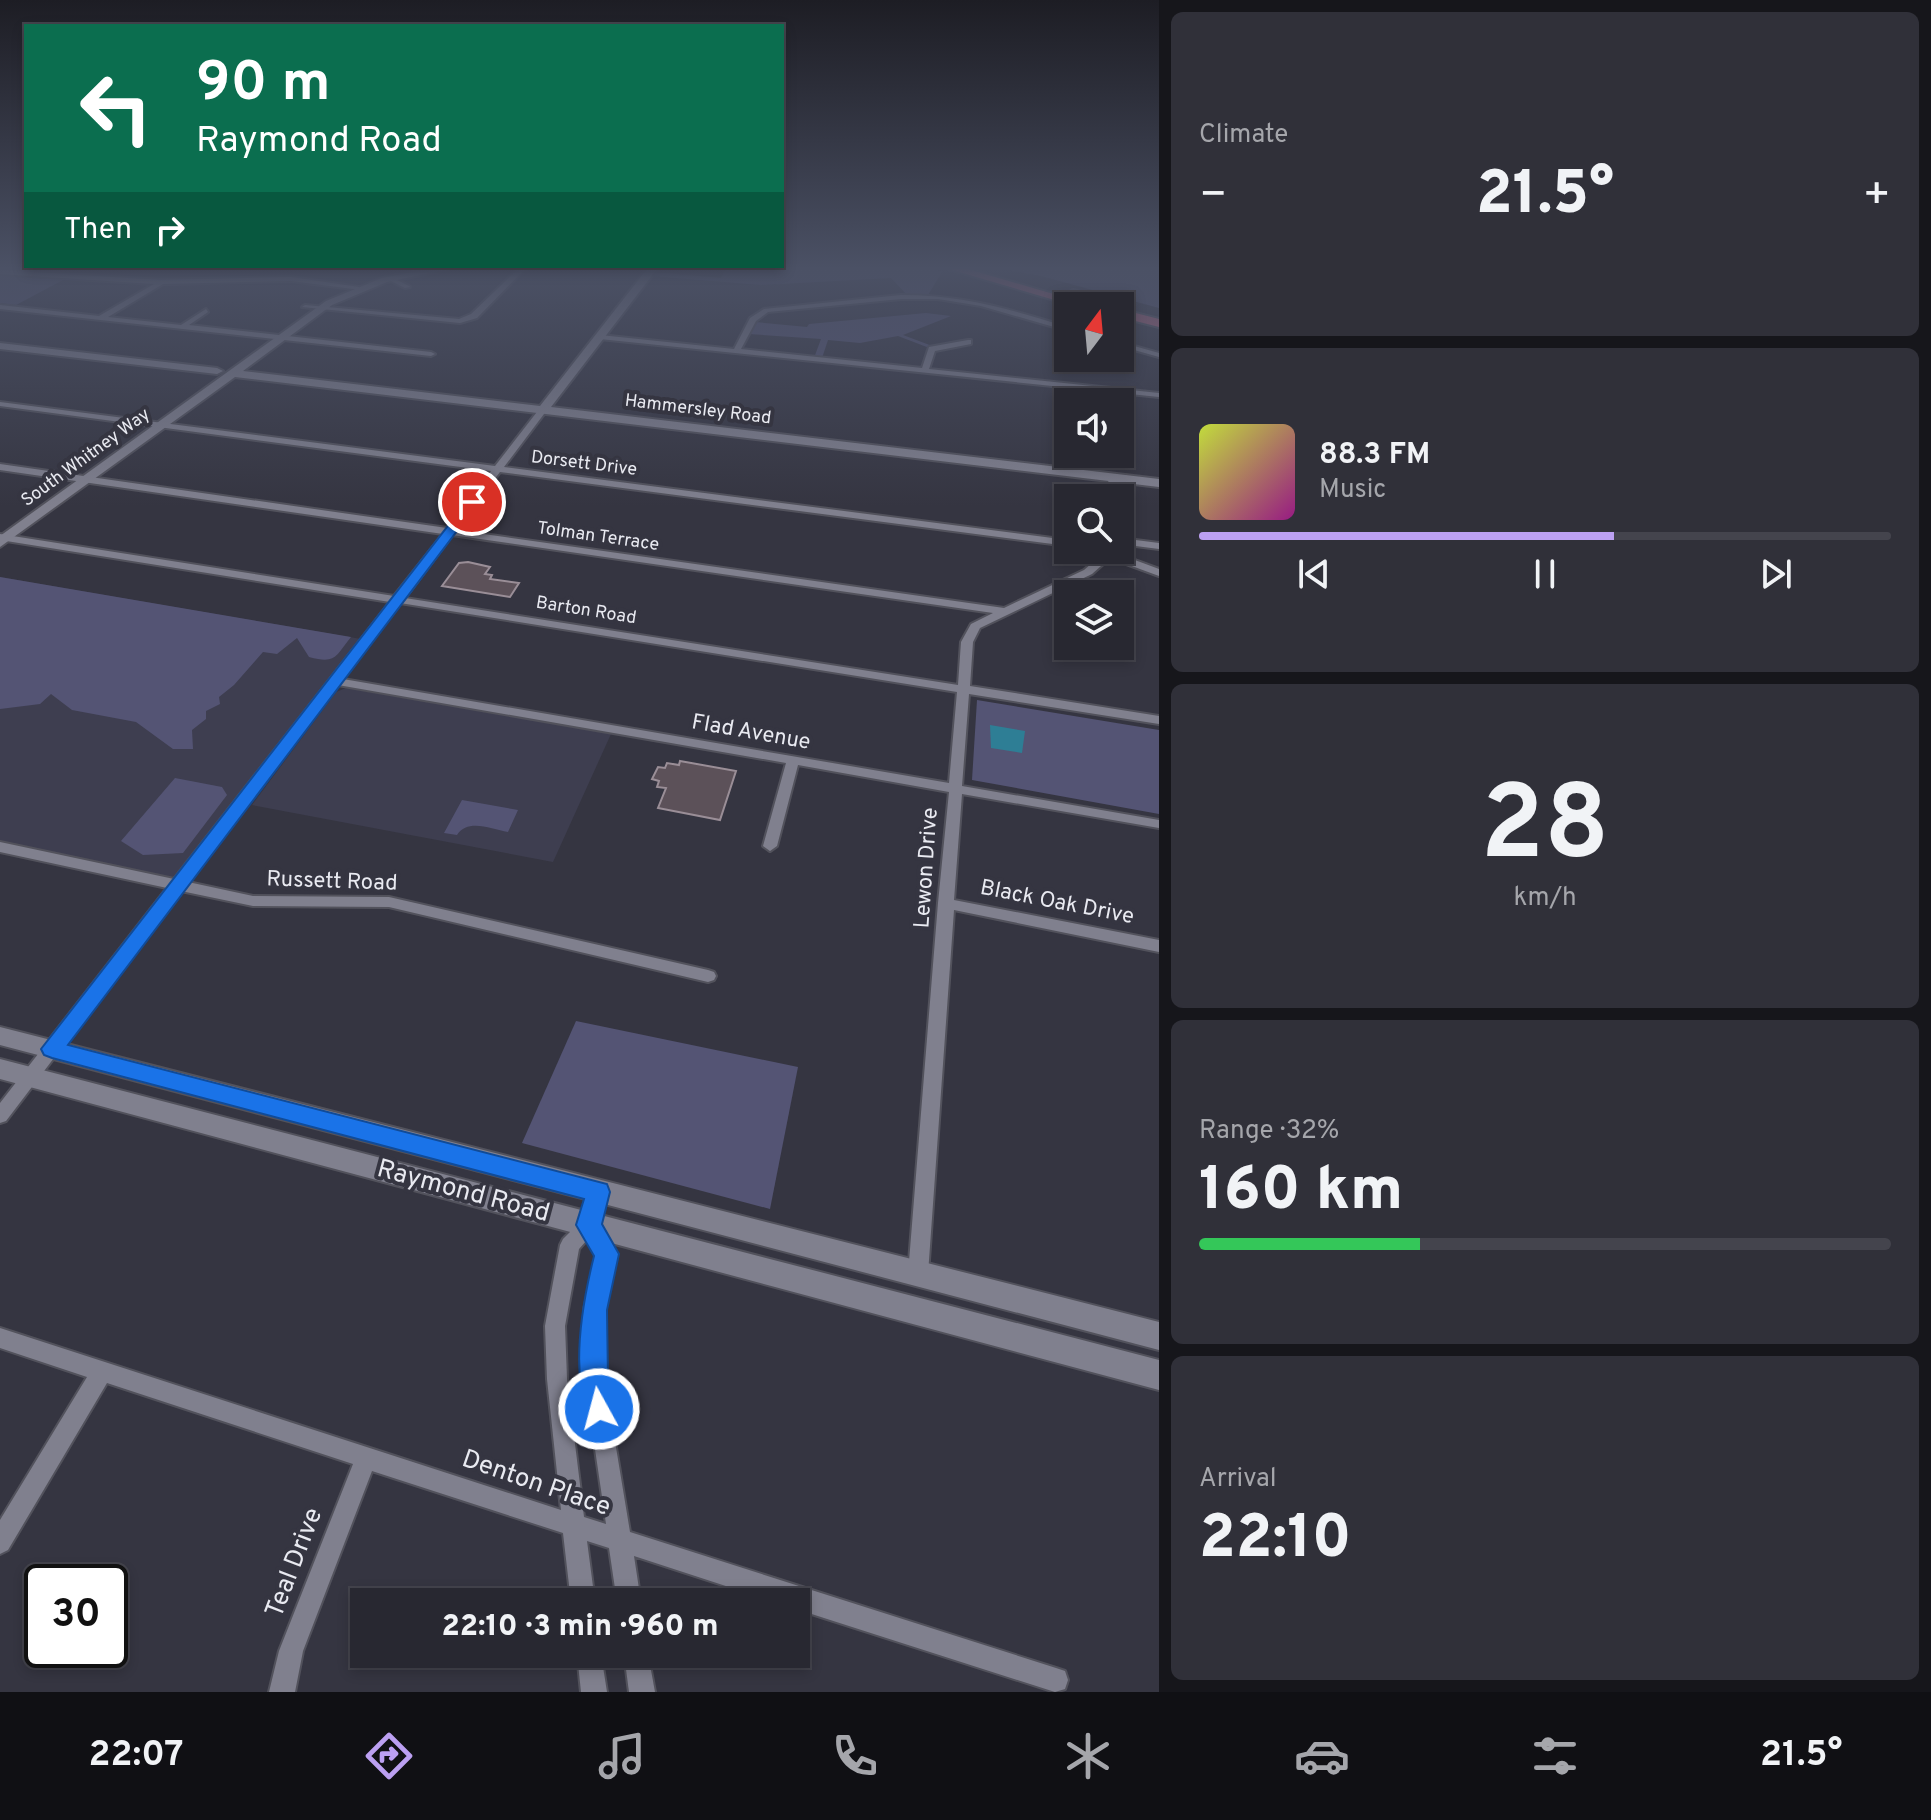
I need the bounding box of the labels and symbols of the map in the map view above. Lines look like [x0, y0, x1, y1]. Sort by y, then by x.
north arrow [1054, 292, 1134, 372]
street label: Hammersley Road [623, 390, 773, 430]
street label: South Whitney Way [17, 404, 155, 512]
street label: Dorsett Drive [530, 446, 638, 482]
pin [438, 468, 506, 536]
street label: Tolman Terrace [535, 517, 661, 557]
street label: Barton Road [534, 592, 638, 630]
street label: Flad Avenue [689, 709, 813, 757]
street label: Lewon Drive [909, 807, 945, 929]
street label: Russett Road [266, 866, 398, 898]
street label: Black Oak Drive [978, 875, 1136, 931]
street label: Raymond Road [373, 1153, 553, 1231]
position arrow [557, 1367, 641, 1451]
street label: Denton Place [457, 1443, 615, 1525]
street label: Teal Drive [259, 1503, 331, 1623]
speed limit sign: 30 [24, 1564, 128, 1668]

